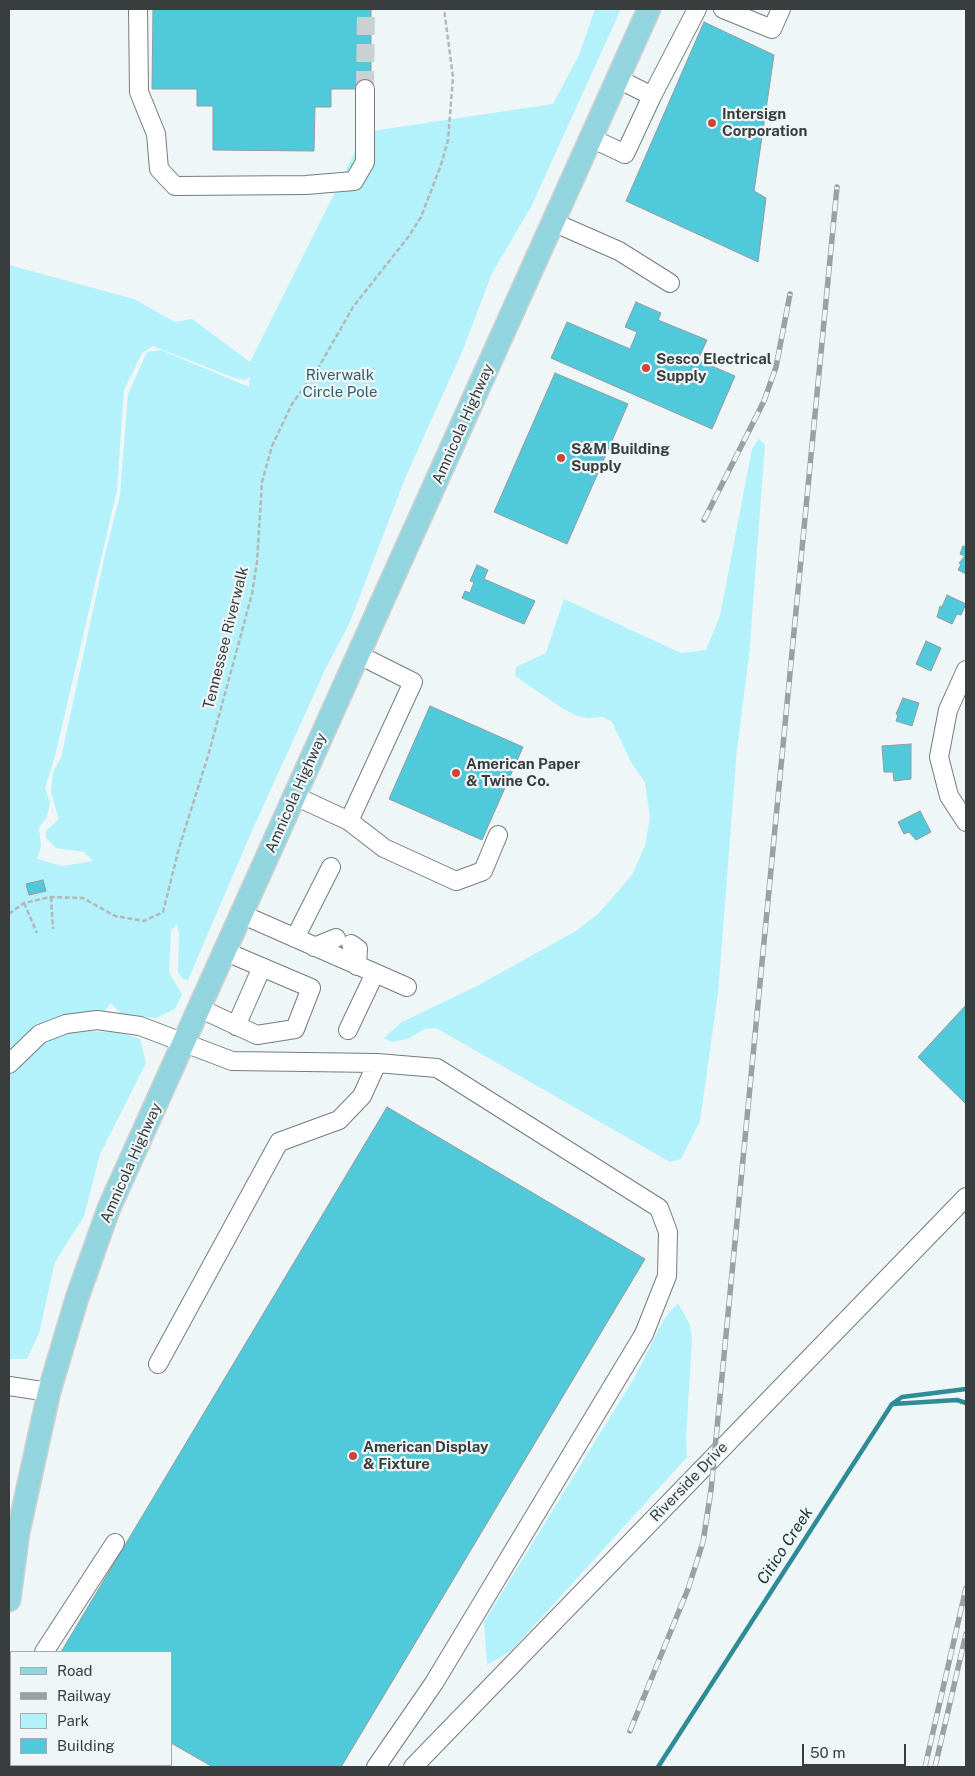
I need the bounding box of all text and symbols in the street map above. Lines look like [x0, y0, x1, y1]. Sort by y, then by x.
place label: Intersign Corporation [722, 105, 807, 140]
marker: Intersign Corporation [706, 117, 718, 129]
place label: Sesco Electrical Supply [656, 350, 772, 385]
street label: Amnicola Highway [428, 361, 498, 487]
marker: Sesco Electrical Supply [640, 362, 652, 374]
park label: Riverwalk Circle Pole [303, 366, 377, 401]
place label: S&M Building Supply [571, 440, 670, 475]
marker: S&M Building Supply [555, 452, 567, 464]
street label: Tennessee Riverwalk [200, 565, 252, 711]
street label: Amnicola Highway [261, 730, 331, 856]
place label: American Paper & Twine Co. [466, 755, 580, 790]
marker: American Paper & Twine Co. [450, 767, 462, 779]
street label: Amnicola Highway [96, 1100, 166, 1226]
place label: American Display & Fixture [363, 1438, 488, 1473]
street label: Riverside Drive [646, 1438, 732, 1526]
marker: American Display & Fixture [347, 1450, 359, 1462]
water label: Citico Creek [753, 1504, 817, 1588]
legend [10, 1651, 172, 1766]
text: Road [57, 1662, 93, 1679]
text: Railway [57, 1687, 111, 1704]
text: Park [57, 1712, 89, 1729]
scale bar [805, 1734, 909, 1766]
text: Building [57, 1737, 115, 1754]
text: 50 m [810, 1744, 845, 1761]

